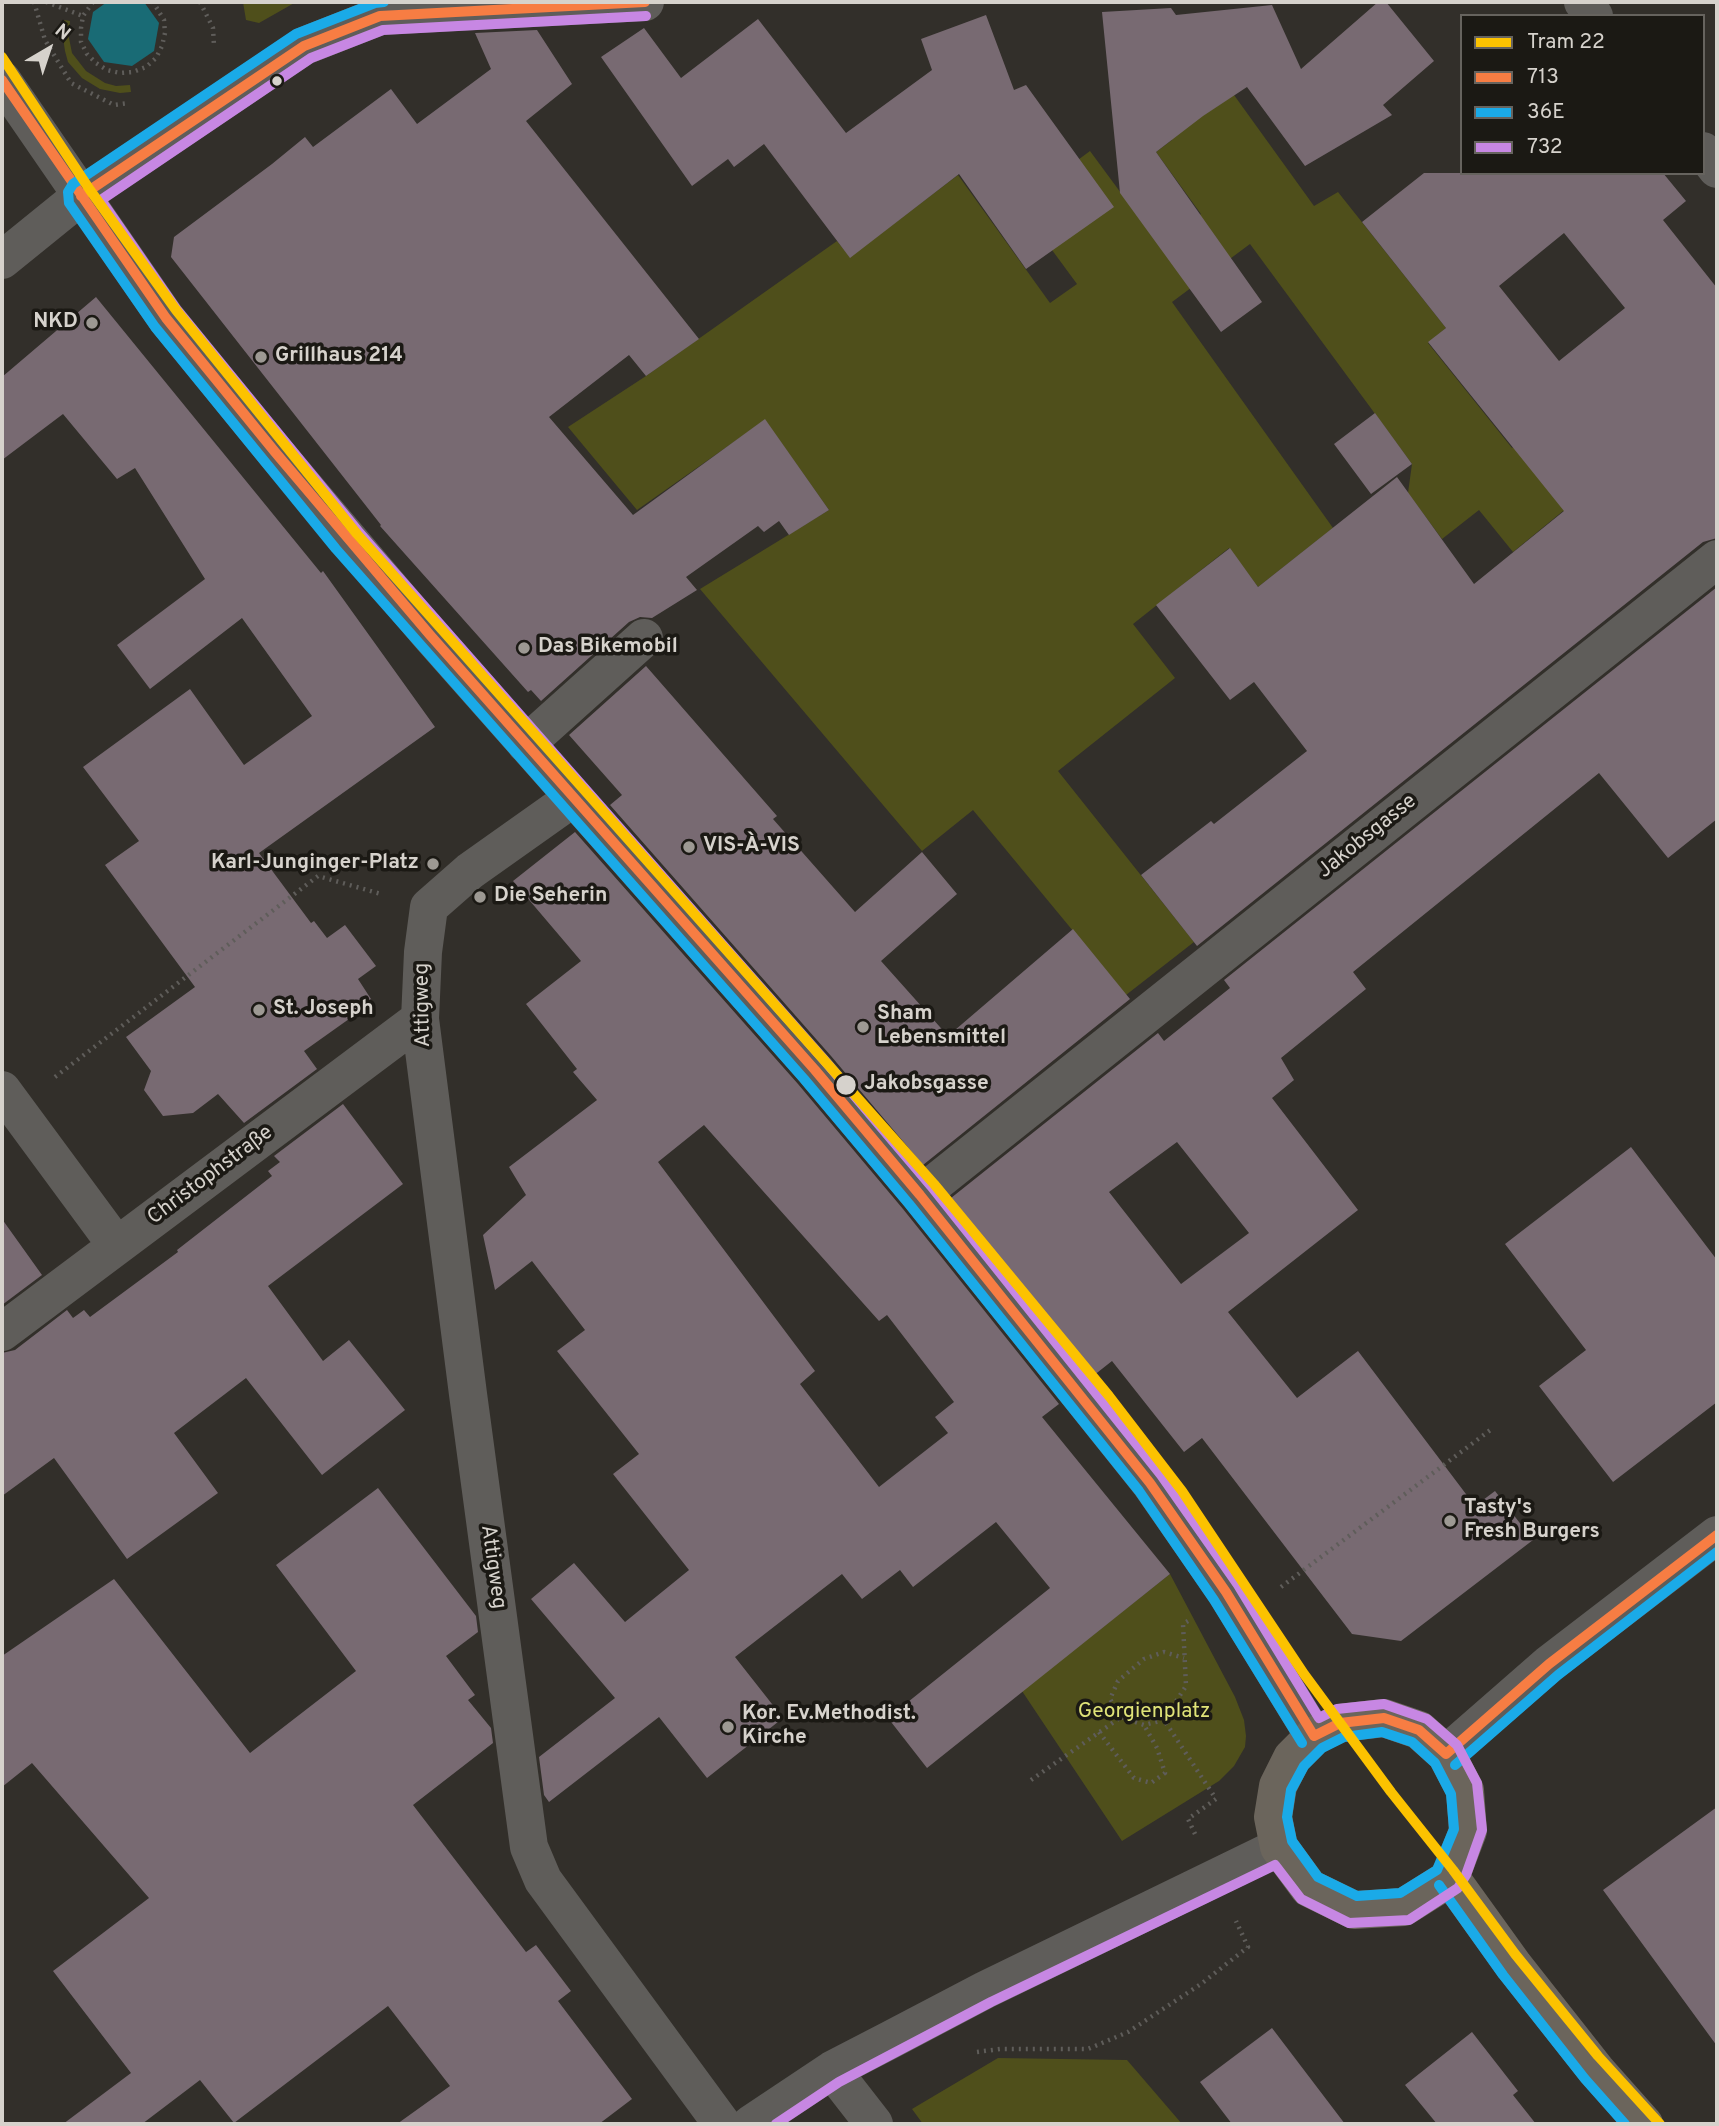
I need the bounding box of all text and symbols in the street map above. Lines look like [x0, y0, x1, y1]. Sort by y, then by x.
north arrow [14, 14, 84, 84]
legend [1460, 14, 1705, 175]
text: N [49, 19, 75, 46]
text: Tram 22 [1527, 29, 1605, 56]
text: 713 [1527, 64, 1559, 91]
unlabelled marker [270, 74, 284, 88]
text: 36E [1527, 99, 1565, 126]
text: 732 [1527, 134, 1563, 161]
place label: NKD [33, 310, 78, 336]
marker: NKD [84, 315, 100, 331]
place label: Grillhaus 214 [275, 344, 403, 370]
marker: Grillhaus 214 [253, 349, 269, 365]
place label: Das Bikemobil [538, 635, 678, 661]
marker: Das Bikemobil [516, 640, 532, 656]
street label: Jakobsgasse [1314, 790, 1422, 884]
place label: VIS-À-VIS [703, 834, 800, 860]
marker: VIS-À-VIS [681, 839, 697, 855]
place label: Karl-Junginger-Platz [211, 851, 419, 877]
marker: Karl-Junginger-Platz [425, 856, 441, 872]
place label: Die Seherin [494, 884, 607, 910]
marker: Die Seherin [472, 889, 488, 905]
street label: Attigweg [411, 962, 437, 1048]
place label: St. Joseph [273, 997, 374, 1023]
marker: St. Joseph [251, 1002, 267, 1018]
place label: Sham Lebensmittel [877, 1002, 1006, 1052]
marker: Sham Lebensmittel [855, 1019, 871, 1035]
place label: Jakobsgasse [864, 1072, 989, 1098]
marker: Jakobsgasse [834, 1073, 858, 1097]
street label: Christophstraße [143, 1121, 279, 1231]
place label: Tasty's Fresh Burgers [1464, 1496, 1600, 1546]
marker: Tasty's Fresh Burgers [1442, 1513, 1458, 1529]
street label: Attigweg [474, 1523, 510, 1611]
park label: Georgienplatz [1078, 1700, 1210, 1726]
place label: Kor. Ev.Methodist. Kirche [742, 1702, 916, 1752]
marker: Kor. Ev.Methodist. Kirche [720, 1719, 736, 1735]

